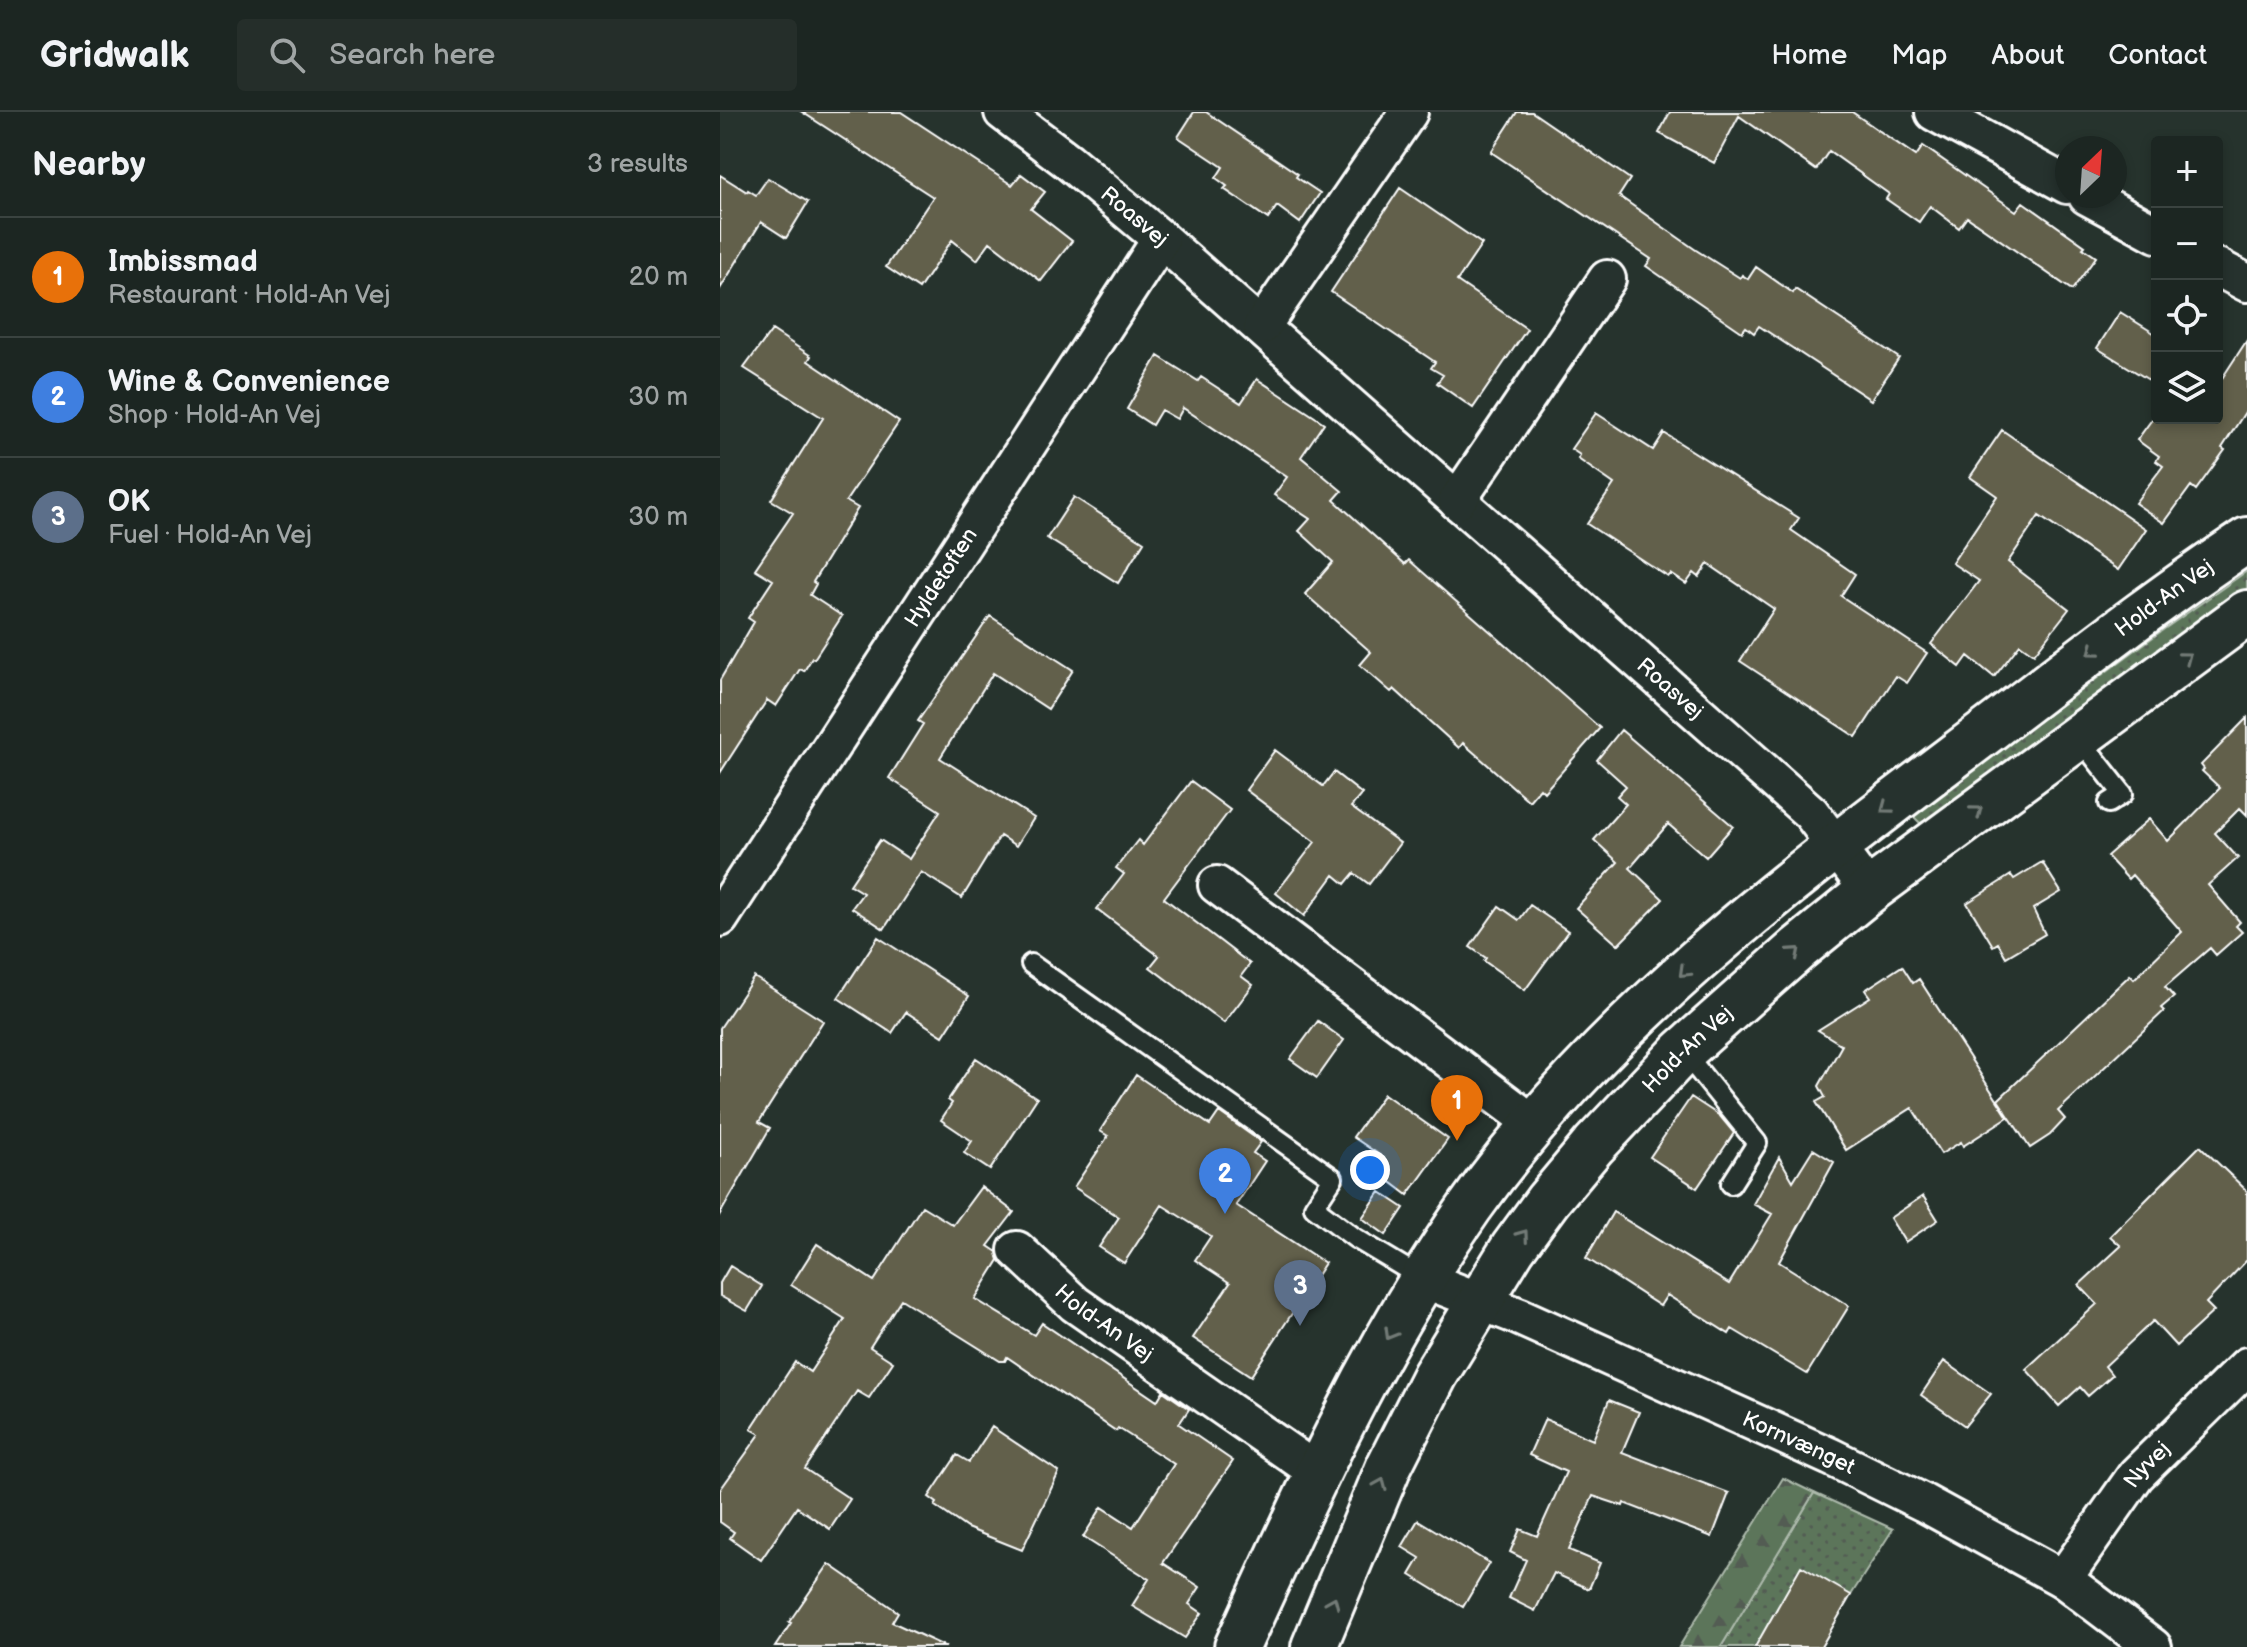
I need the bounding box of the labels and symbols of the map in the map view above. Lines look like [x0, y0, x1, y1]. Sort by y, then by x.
north arrow [2055, 136, 2127, 208]
street label: Roasvej [1095, 181, 1174, 253]
street label: Hyldetoften [899, 523, 983, 632]
street label: Hold-An Vej [2110, 553, 2219, 643]
one-way arrow [2087, 641, 2102, 656]
street label: Roasvej [1631, 652, 1709, 725]
one-way arrow [2178, 653, 2192, 667]
one-way arrow [1880, 798, 1895, 812]
one-way arrow [1968, 807, 1983, 821]
one-way arrow [1785, 947, 1800, 961]
one-way arrow [1679, 963, 1693, 977]
street label: Hold-An Vej [1637, 1000, 1738, 1099]
pin: 1 [1431, 1075, 1483, 1141]
pin: 2 [1199, 1148, 1251, 1214]
your location [1350, 1150, 1390, 1190]
one-way arrow [1513, 1230, 1527, 1244]
pin: 3 [1274, 1260, 1326, 1326]
street label: Hold-An Vej [1049, 1279, 1159, 1368]
one-way arrow [1384, 1325, 1400, 1340]
street label: Kornvænget [1738, 1405, 1860, 1480]
street label: Nyvej [2118, 1436, 2176, 1493]
one-way arrow [1372, 1478, 1388, 1492]
one-way arrow [1323, 1596, 1339, 1610]

